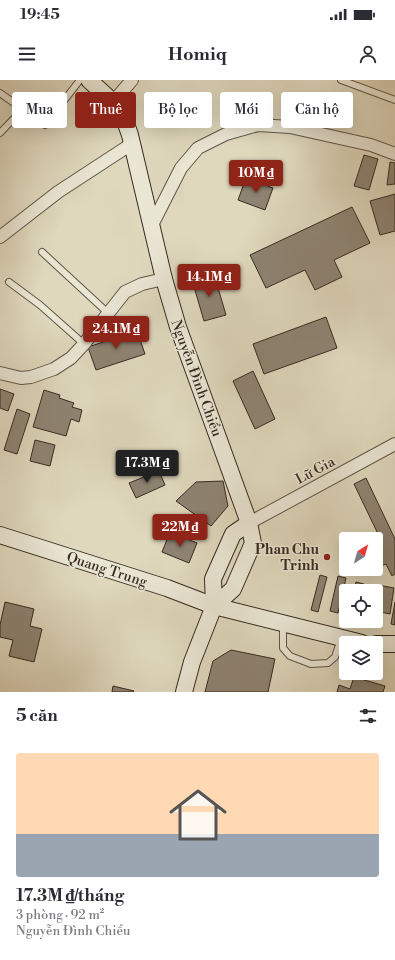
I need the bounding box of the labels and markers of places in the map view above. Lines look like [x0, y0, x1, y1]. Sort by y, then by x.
pin: 10M ₫ [228, 160, 284, 194]
pin: 14.1M ₫ [172, 264, 246, 298]
pin: 24.1M ₫ [79, 316, 153, 350]
pin: 17.3M ₫ [110, 450, 184, 484]
pin: 22M ₫ [152, 514, 208, 548]
place label: Phan Chu Trinh [255, 541, 319, 575]
marker: Phan Chu Trinh [322, 552, 332, 562]

